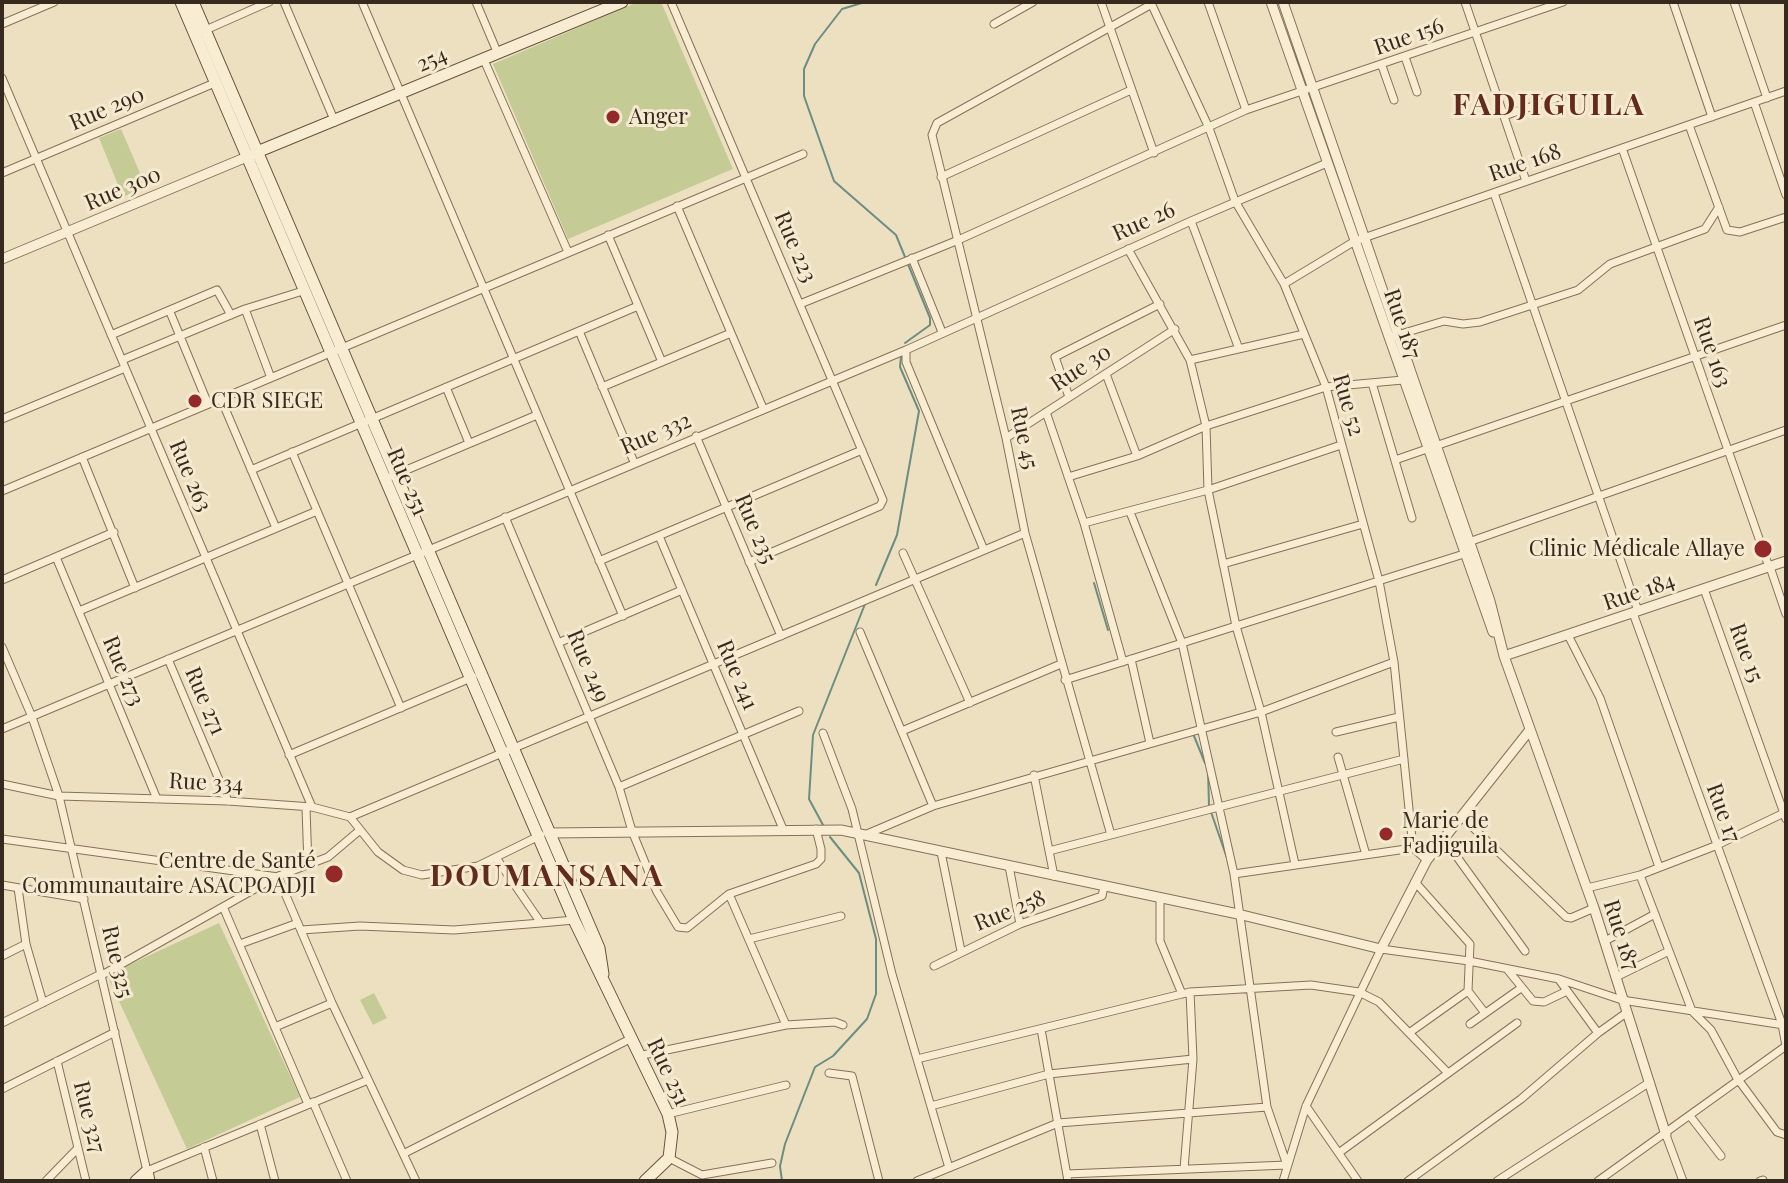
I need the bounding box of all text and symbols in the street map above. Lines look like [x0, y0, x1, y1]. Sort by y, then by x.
street label: Rue 156 [1371, 13, 1447, 61]
street label: 254 [413, 42, 451, 78]
street label: Rue 290 [66, 81, 148, 137]
district label: FADJIGUILA [1453, 88, 1645, 124]
place label: Anger [629, 104, 688, 130]
marker: Anger [604, 108, 622, 126]
street label: Rue 168 [1485, 138, 1565, 188]
street label: Rue 300 [81, 161, 165, 217]
street label: Rue 26 [1109, 197, 1179, 247]
street label: Rue 223 [768, 207, 822, 287]
street label: Rue 187 [1378, 286, 1426, 362]
street label: Rue 163 [1688, 313, 1736, 391]
street label: Rue 30 [1046, 339, 1116, 397]
street label: Rue 52 [1327, 371, 1369, 439]
place label: CDR SIEGE [211, 388, 323, 414]
marker: CDR SIEGE [186, 392, 204, 410]
street label: Rue 45 [1004, 404, 1044, 472]
street label: Rue 332 [617, 407, 695, 461]
street label: Rue 263 [163, 436, 217, 516]
street label: Rue 251 [381, 444, 433, 520]
street label: Rue 235 [729, 490, 781, 568]
place label: Clinic Médicale Allaye [1529, 536, 1745, 562]
marker: Clinic Médicale Allaye [1752, 538, 1774, 560]
street label: Rue 184 [1600, 567, 1678, 617]
street label: Rue 15 [1723, 620, 1769, 686]
street label: Rue 249 [561, 626, 615, 706]
street label: Rue 273 [97, 632, 149, 710]
street label: Rue 241 [711, 636, 763, 714]
street label: Rue 271 [179, 663, 231, 739]
street label: Rue 334 [168, 768, 244, 798]
street label: Rue 17 [1700, 780, 1746, 846]
place label: Marie de Fadjiguila [1402, 808, 1498, 860]
marker: Marie de Fadjiguila [1377, 825, 1395, 843]
place label: Centre de Santé Communautaire ASACPOADJI [22, 848, 316, 900]
district label: DOUMANSANA [430, 859, 664, 895]
marker: Centre de Santé Communautaire ASACPOADJI [323, 863, 345, 885]
street label: Rue 258 [970, 885, 1050, 937]
street label: Rue 187 [1597, 897, 1645, 973]
street label: Rue 325 [96, 923, 138, 1001]
street label: Rue 251 [641, 1034, 695, 1110]
street label: Rue 327 [67, 1078, 111, 1156]

